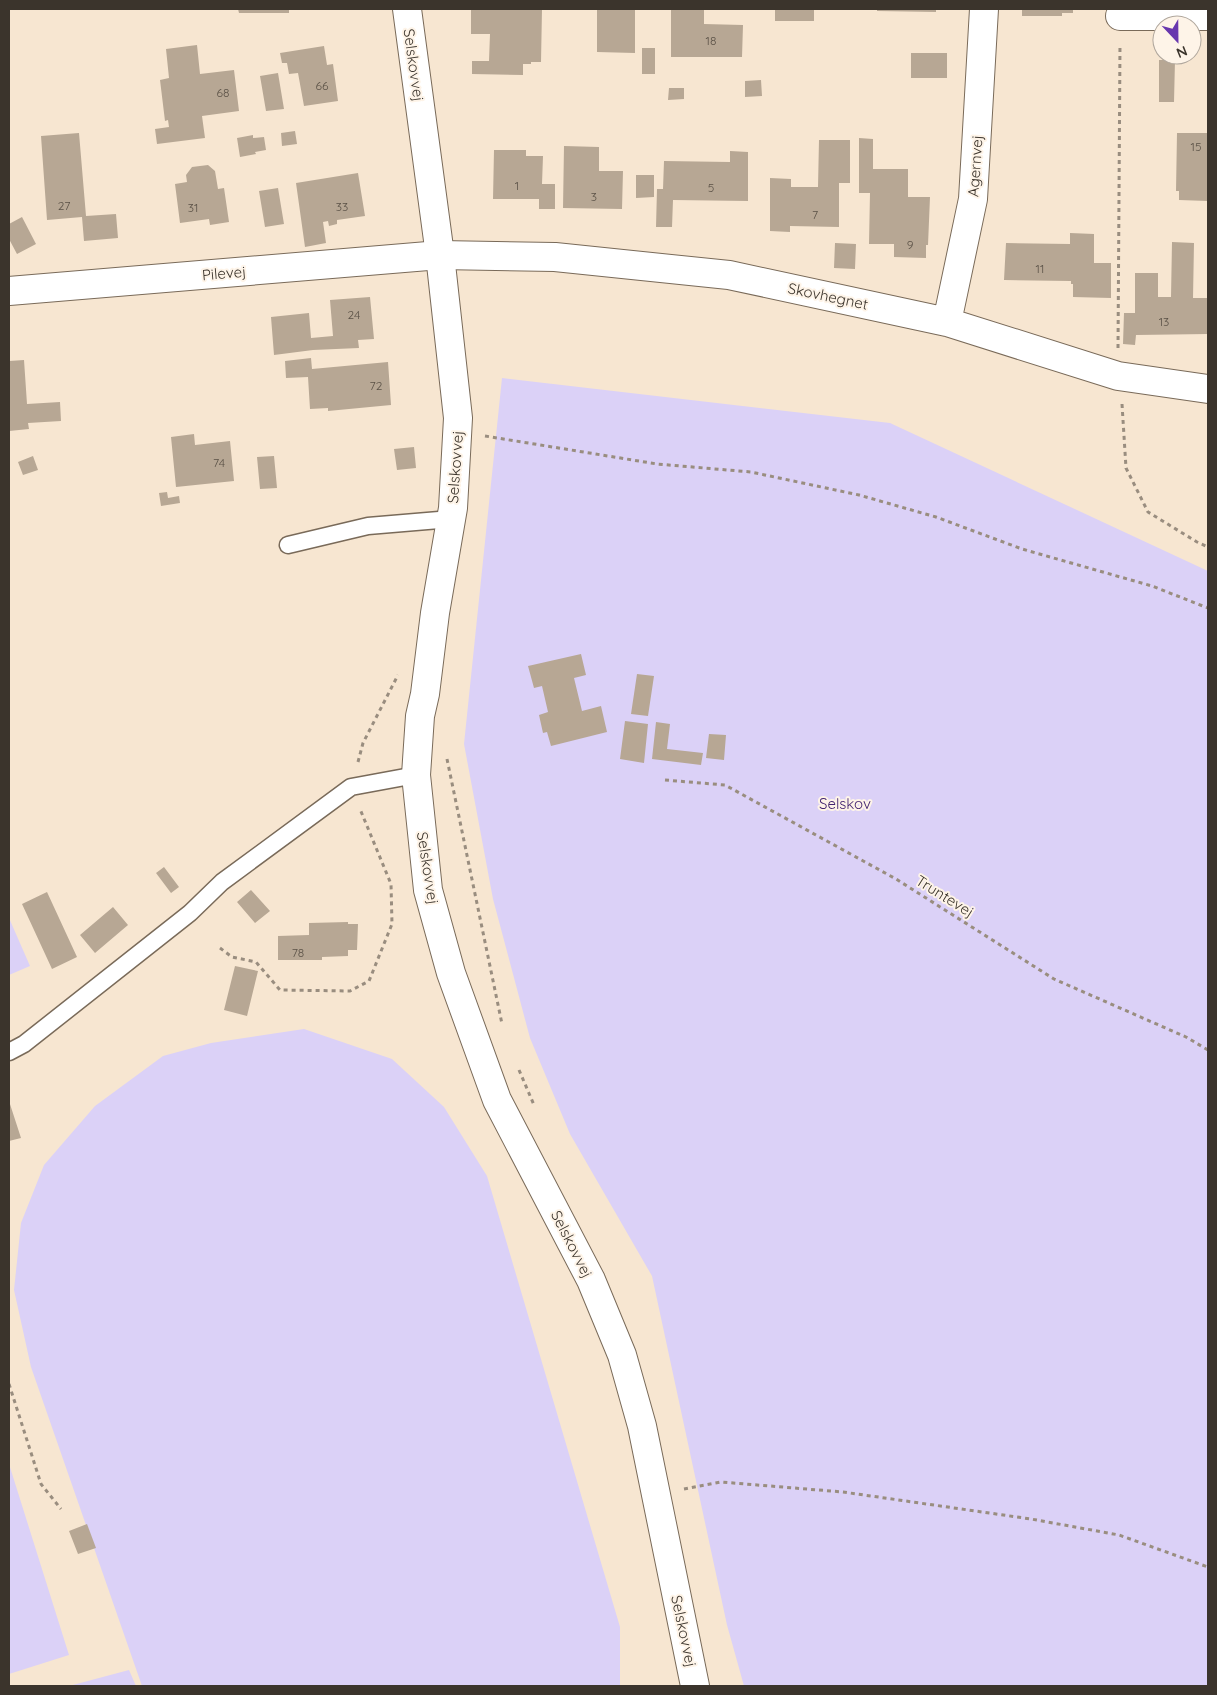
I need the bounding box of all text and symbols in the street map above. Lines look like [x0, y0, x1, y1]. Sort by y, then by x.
north arrow [1152, 15, 1202, 65]
street label: Selskovvej [400, 27, 428, 103]
house number: 18 [706, 33, 716, 48]
text: N [1174, 42, 1190, 62]
house number: 66 [316, 78, 329, 93]
house number: 68 [217, 85, 229, 100]
street label: Agernvej [963, 134, 987, 198]
house number: 15 [1191, 139, 1201, 154]
house number: 1 [515, 178, 519, 193]
house number: 5 [708, 180, 714, 195]
house number: 3 [591, 189, 597, 204]
house number: 27 [58, 198, 70, 213]
house number: 33 [336, 199, 348, 214]
house number: 31 [188, 200, 198, 215]
house number: 7 [812, 207, 818, 222]
house number: 9 [907, 237, 914, 252]
house number: 11 [1036, 261, 1044, 276]
street label: Pilevej [201, 262, 247, 284]
street label: Skovhegnet [786, 278, 870, 314]
house number: 24 [348, 307, 360, 322]
house number: 13 [1159, 314, 1169, 329]
house number: 72 [370, 378, 383, 393]
street label: Selskovvej [443, 430, 467, 504]
house number: 74 [213, 455, 225, 470]
park label: Selskov [819, 794, 871, 813]
street label: Selskovvej [413, 830, 443, 906]
street label: Truntevej [912, 871, 978, 921]
house number: 78 [292, 945, 304, 960]
street label: Selskovvej [547, 1207, 597, 1281]
street label: Selskovvej [667, 1593, 701, 1669]

